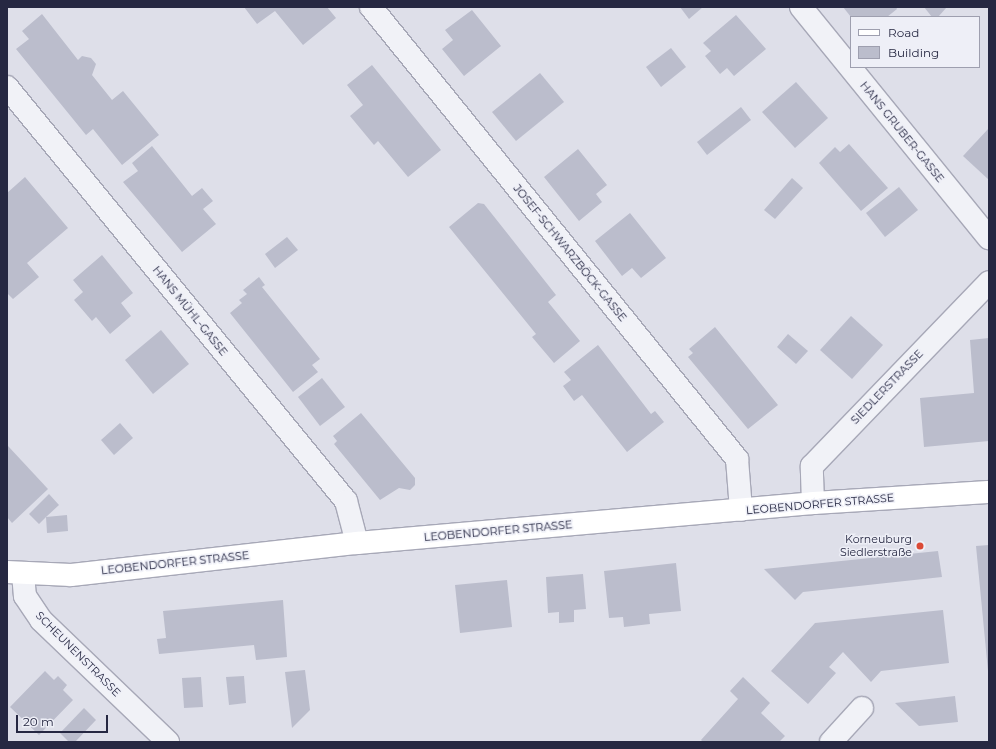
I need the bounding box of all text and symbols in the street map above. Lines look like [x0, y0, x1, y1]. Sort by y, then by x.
legend [850, 16, 980, 68]
text: Road [888, 25, 919, 40]
text: Building [888, 45, 939, 60]
street label: HANS GRUBER-GASSE [857, 79, 947, 185]
street label: JOSEF-SCHWARZBÖCK-GASSE [511, 182, 629, 324]
street label: HANS MÜHL-GASSE [150, 264, 230, 358]
street label: SIEDLERSTRASSE [848, 347, 926, 427]
street label: LEOBENDORFER STRASSE [745, 491, 895, 517]
street label: LEOBENDORFER STRASSE [423, 518, 573, 544]
place label: Korneuburg Siedlerstraße [840, 533, 912, 559]
marker: Korneuburg Siedlerstraße [915, 541, 925, 551]
street label: LEOBENDORFER STRASSE [100, 549, 250, 577]
street label: SCHEUNENSTRASSE [33, 609, 123, 699]
scale bar [18, 707, 110, 733]
text: 20 m [23, 714, 54, 729]

